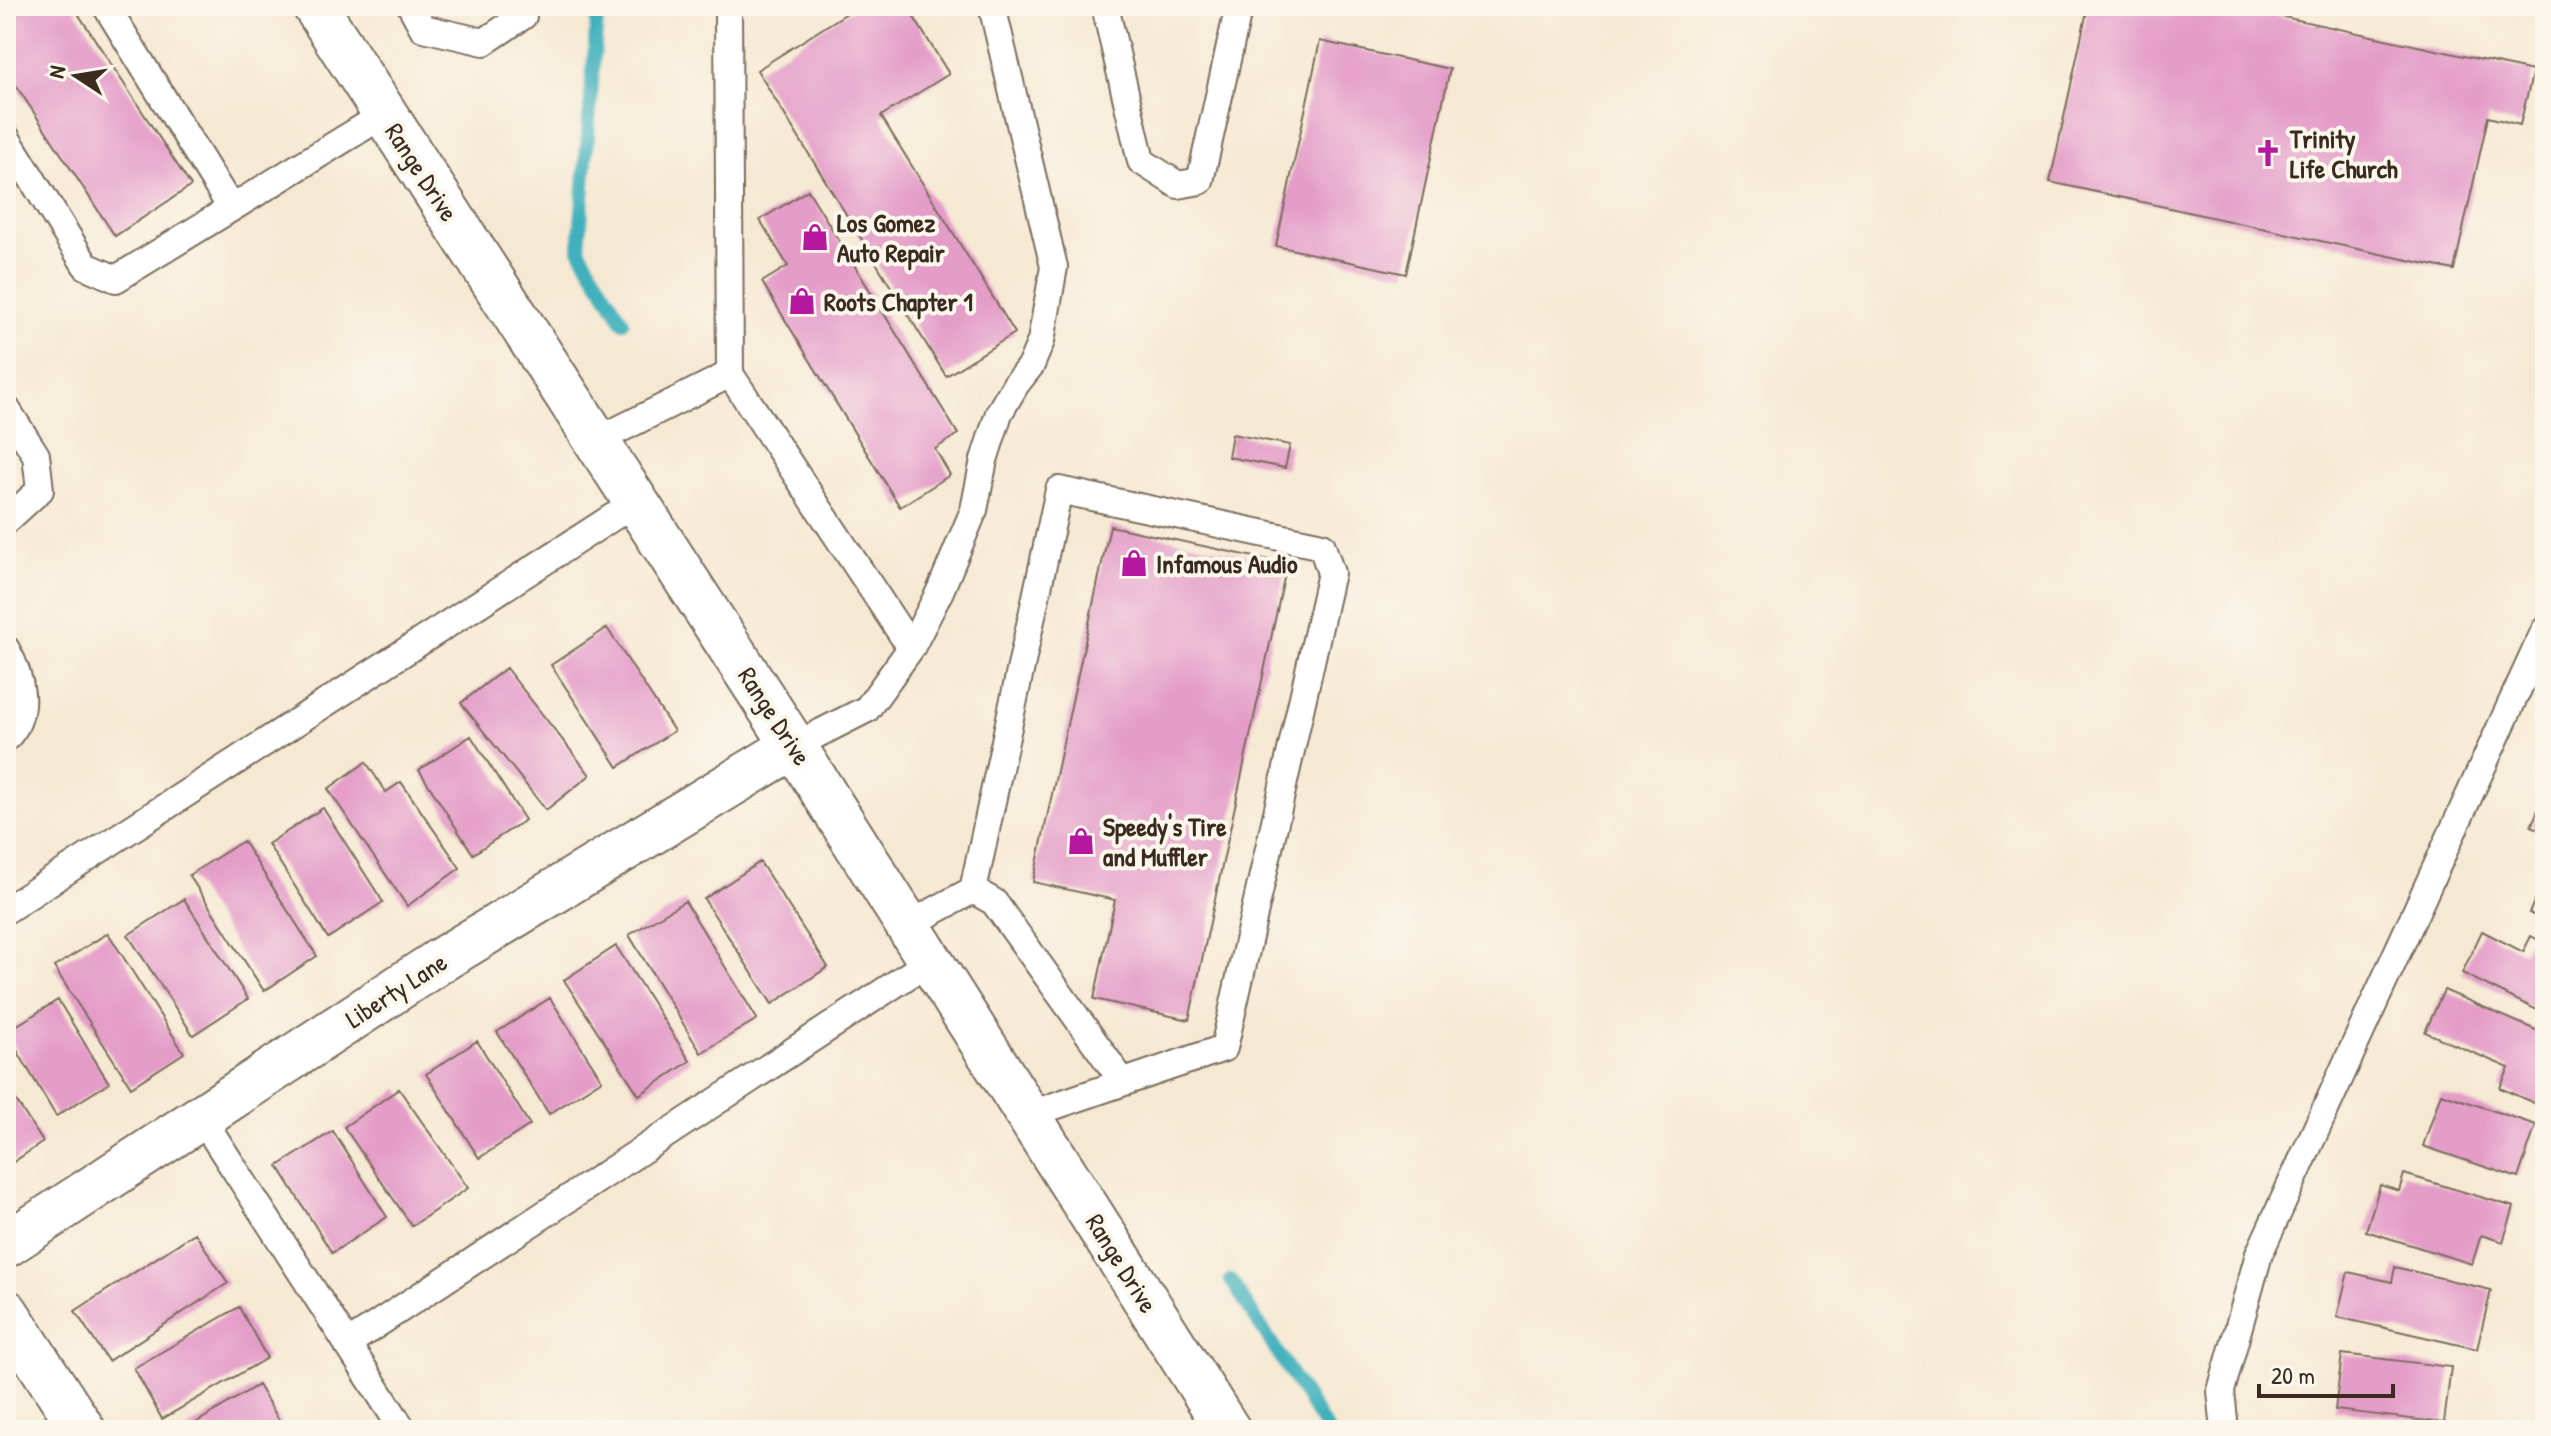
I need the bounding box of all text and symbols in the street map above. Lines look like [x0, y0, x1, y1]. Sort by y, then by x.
north arrow [36, 36, 116, 116]
text: N [41, 63, 72, 81]
street label: Range Drive [377, 116, 467, 228]
place label: Trinity Life Church [2289, 121, 2398, 186]
church icon: Trinity Life Church [2253, 138, 2283, 168]
place label: Los Gomez Auto Repair [837, 205, 946, 271]
shop icon: Los Gomez Auto Repair [800, 222, 830, 252]
place label: Roots Chapter 1 [824, 284, 973, 320]
shop icon: Roots Chapter 1 [787, 286, 817, 316]
place label: Infamous Audio [1156, 546, 1298, 581]
shop icon: Infamous Audio [1119, 548, 1149, 578]
street label: Range Drive [730, 660, 820, 772]
place label: Speedy's Tire and Muffler [1103, 809, 1227, 874]
shop icon: Speedy's Tire and Muffler [1066, 826, 1096, 856]
street label: Liberty Lane [338, 944, 454, 1036]
street label: Range Drive [1078, 1207, 1166, 1319]
scale bar [2259, 1348, 2393, 1398]
text: 20 m [2271, 1359, 2315, 1391]

